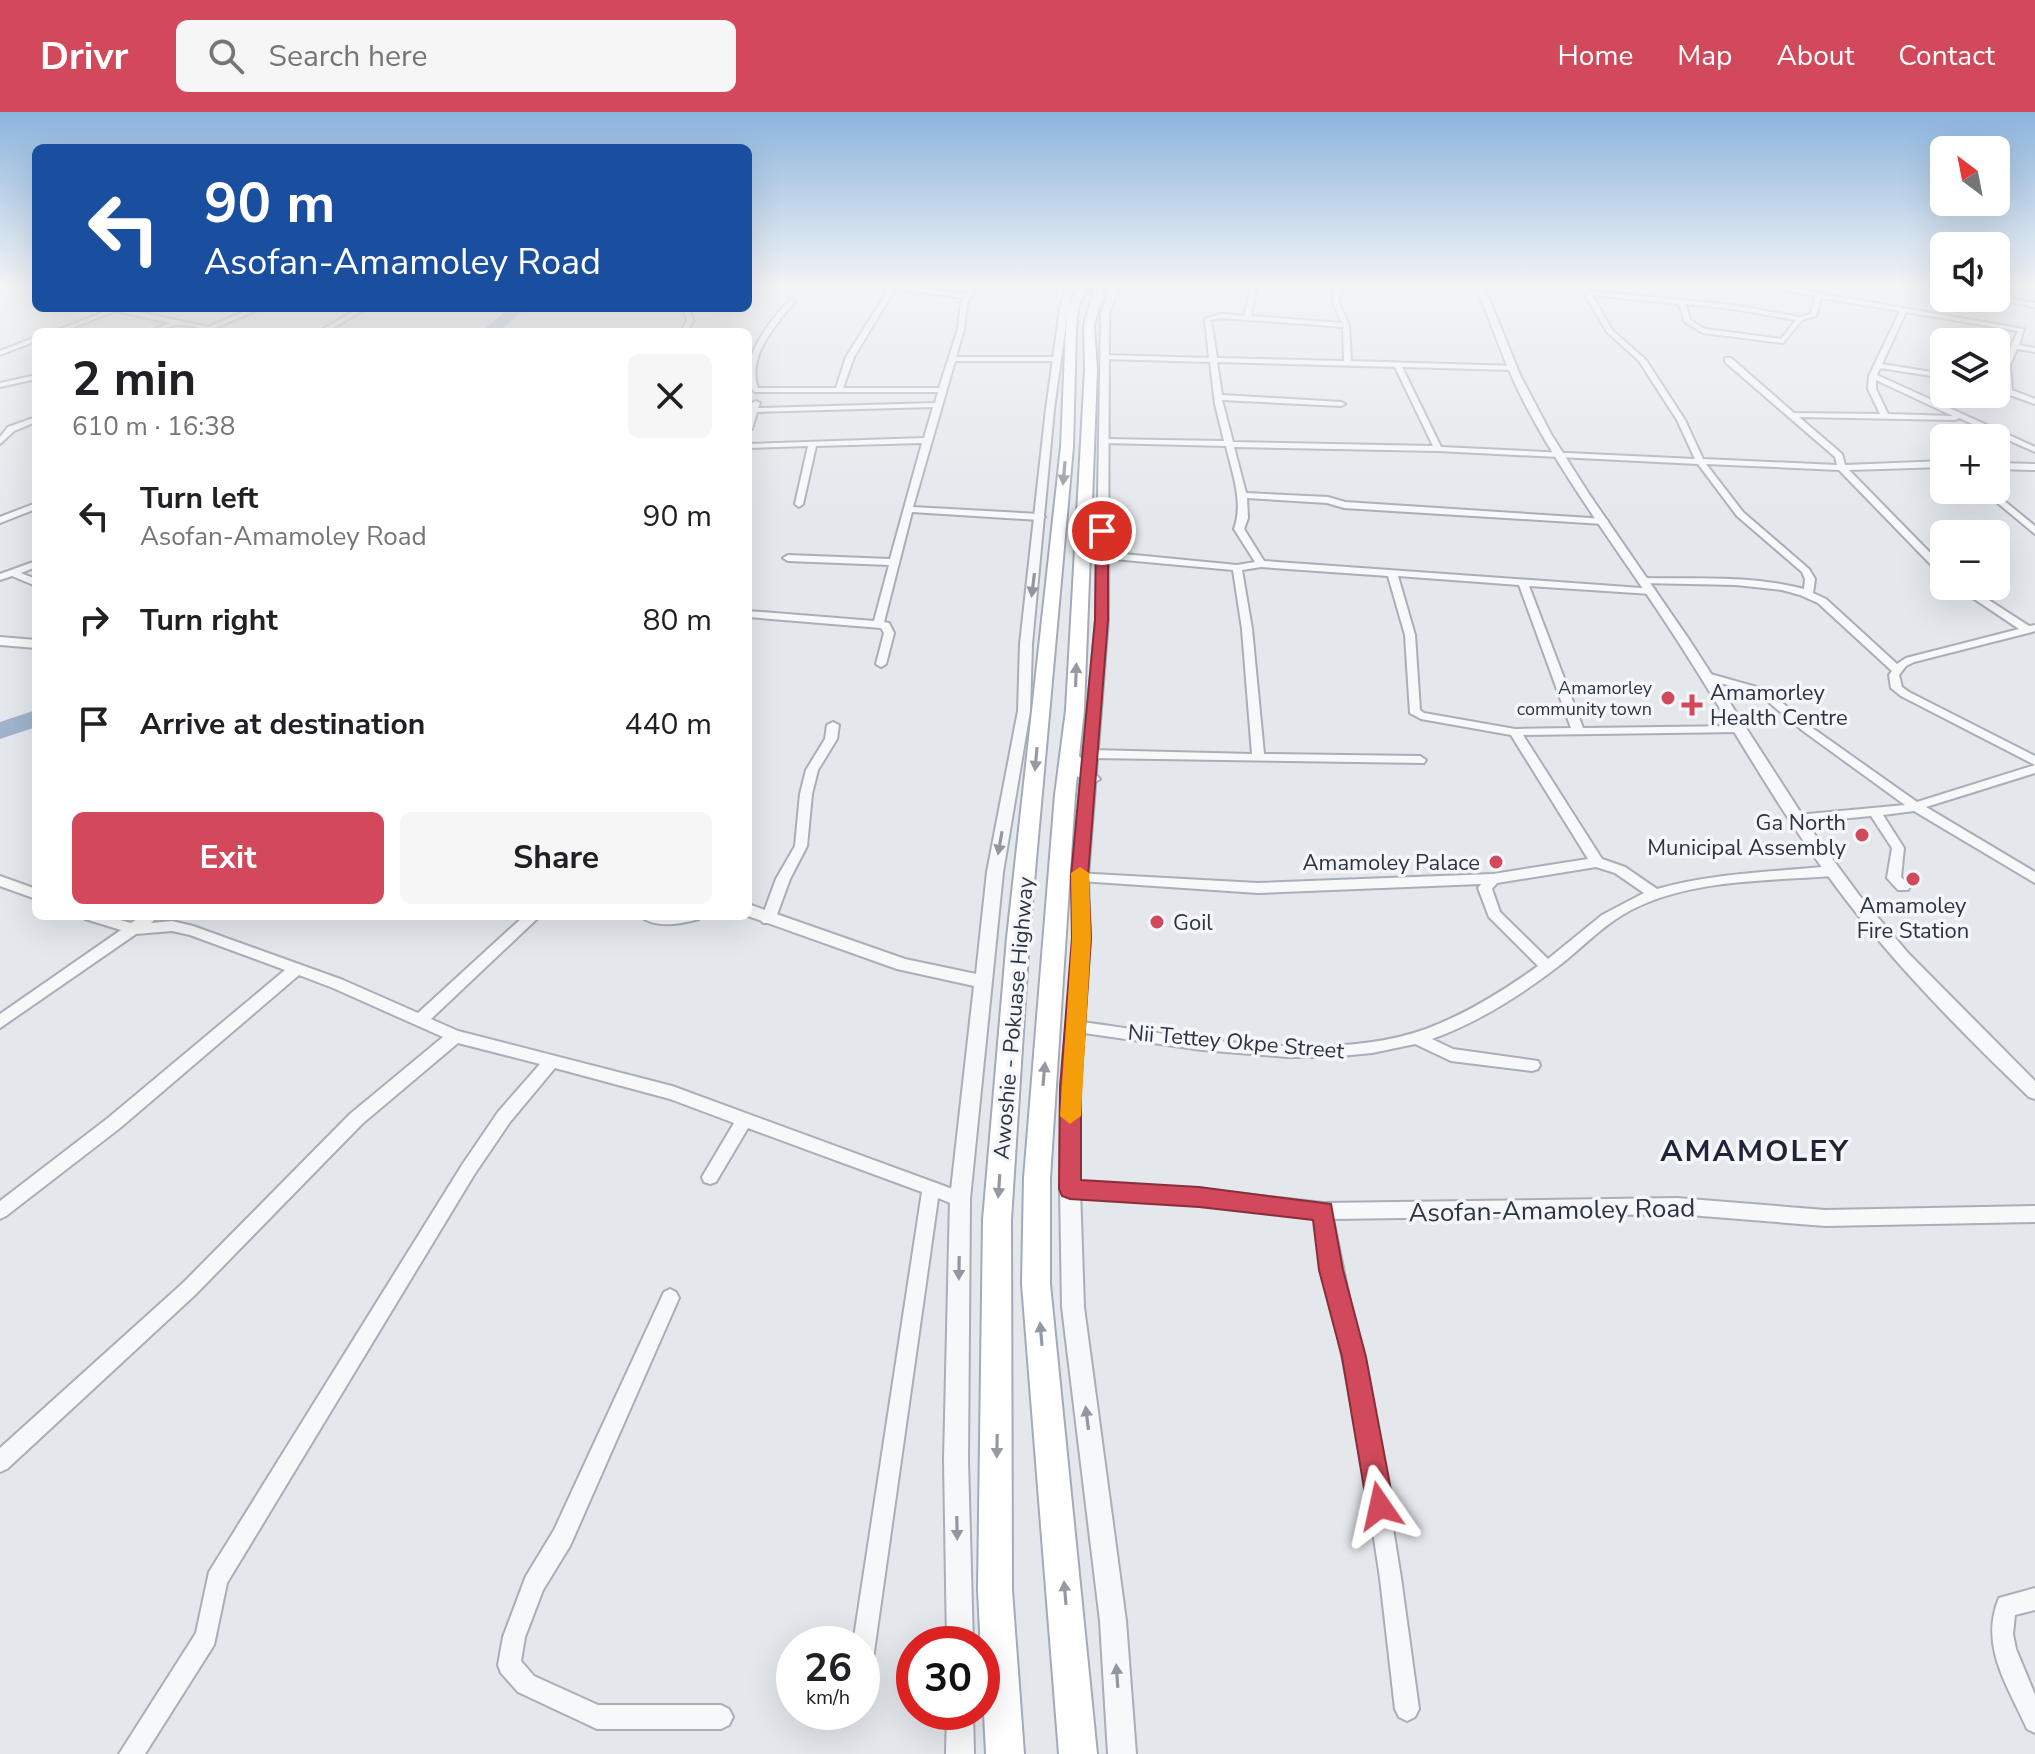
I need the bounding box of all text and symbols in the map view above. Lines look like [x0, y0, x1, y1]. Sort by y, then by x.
search box [176, 20, 736, 92]
text: Drivr [40, 31, 128, 82]
icon: search [204, 34, 248, 78]
text: Search here [268, 36, 427, 77]
text: Home [1558, 37, 1633, 75]
text: Map [1677, 37, 1732, 75]
text: About [1776, 37, 1854, 75]
text: Contact [1898, 37, 1995, 75]
north arrow [1930, 136, 2010, 216]
map controls [1930, 136, 2010, 600]
text: 90 m [204, 165, 335, 242]
icon: left [72, 176, 176, 280]
button: sound [1930, 232, 2010, 312]
text: Asofan-Amamoley Road [204, 238, 601, 287]
button: layers [1930, 328, 2010, 408]
text: 2 min [72, 346, 196, 412]
button: close [628, 354, 712, 438]
text: 610 m · 16:38 [72, 409, 235, 444]
button: + [1930, 424, 2010, 504]
one-way arrow [1058, 461, 1071, 486]
text: Turn left [140, 478, 258, 519]
icon: left [72, 494, 116, 538]
text: 90 m [643, 496, 712, 537]
pin [1068, 497, 1136, 565]
icon: arrive [1080, 509, 1124, 553]
text: Asofan-Amamoley Road [140, 519, 427, 554]
button: − [1930, 520, 2010, 600]
one-way arrow [1026, 573, 1039, 598]
icon: right [72, 598, 116, 642]
text: Turn right [140, 600, 278, 641]
text: 80 m [643, 600, 712, 641]
one-way arrow [1070, 662, 1083, 688]
place label: Amamorley community town [1517, 676, 1653, 721]
place label: Amamorley Health Centre [1710, 678, 1848, 733]
marker: Amamorley community town [1659, 689, 1677, 707]
marker: Amamorley Health Centre [1681, 694, 1703, 716]
icon: arrive [72, 702, 116, 746]
text: Arrive at destination [140, 704, 425, 745]
text: 440 m [625, 704, 712, 745]
one-way arrow [1029, 747, 1042, 772]
place label: Ga North Municipal Assembly [1647, 808, 1847, 863]
button: Exit [72, 812, 384, 904]
button: Share [400, 812, 712, 904]
marker: Ga North Municipal Assembly [1853, 826, 1871, 844]
one-way arrow [994, 830, 1006, 855]
place label: Amamoley Palace [1303, 848, 1480, 878]
marker: Amamoley Palace [1487, 853, 1505, 871]
marker: Amamoley Fire Station [1904, 870, 1922, 888]
street label: Awoshie - Pokuase Highway [987, 875, 1041, 1161]
place label: Amamoley Fire Station [1857, 891, 1969, 946]
place label: Goil [1173, 908, 1213, 938]
marker: Goil [1148, 913, 1166, 931]
street label: Nii Tettey Okpe Street [1127, 1018, 1346, 1066]
one-way arrow [1038, 1061, 1051, 1086]
district label: AMAMOLEY [1660, 1131, 1850, 1172]
one-way arrow [992, 1174, 1005, 1199]
street label: Asofan-Amamoley Road [1408, 1191, 1696, 1230]
one-way arrow [953, 1256, 965, 1281]
one-way arrow [1034, 1321, 1047, 1346]
one-way arrow [1080, 1405, 1093, 1430]
one-way arrow [991, 1434, 1004, 1459]
position arrow [1338, 1464, 1422, 1548]
one-way arrow [951, 1516, 964, 1541]
one-way arrow [1058, 1580, 1071, 1605]
speed limit sign: 30 [896, 1626, 1000, 1730]
text: 26 [804, 1641, 852, 1695]
one-way arrow [1110, 1663, 1123, 1688]
text: km/h [806, 1684, 850, 1711]

